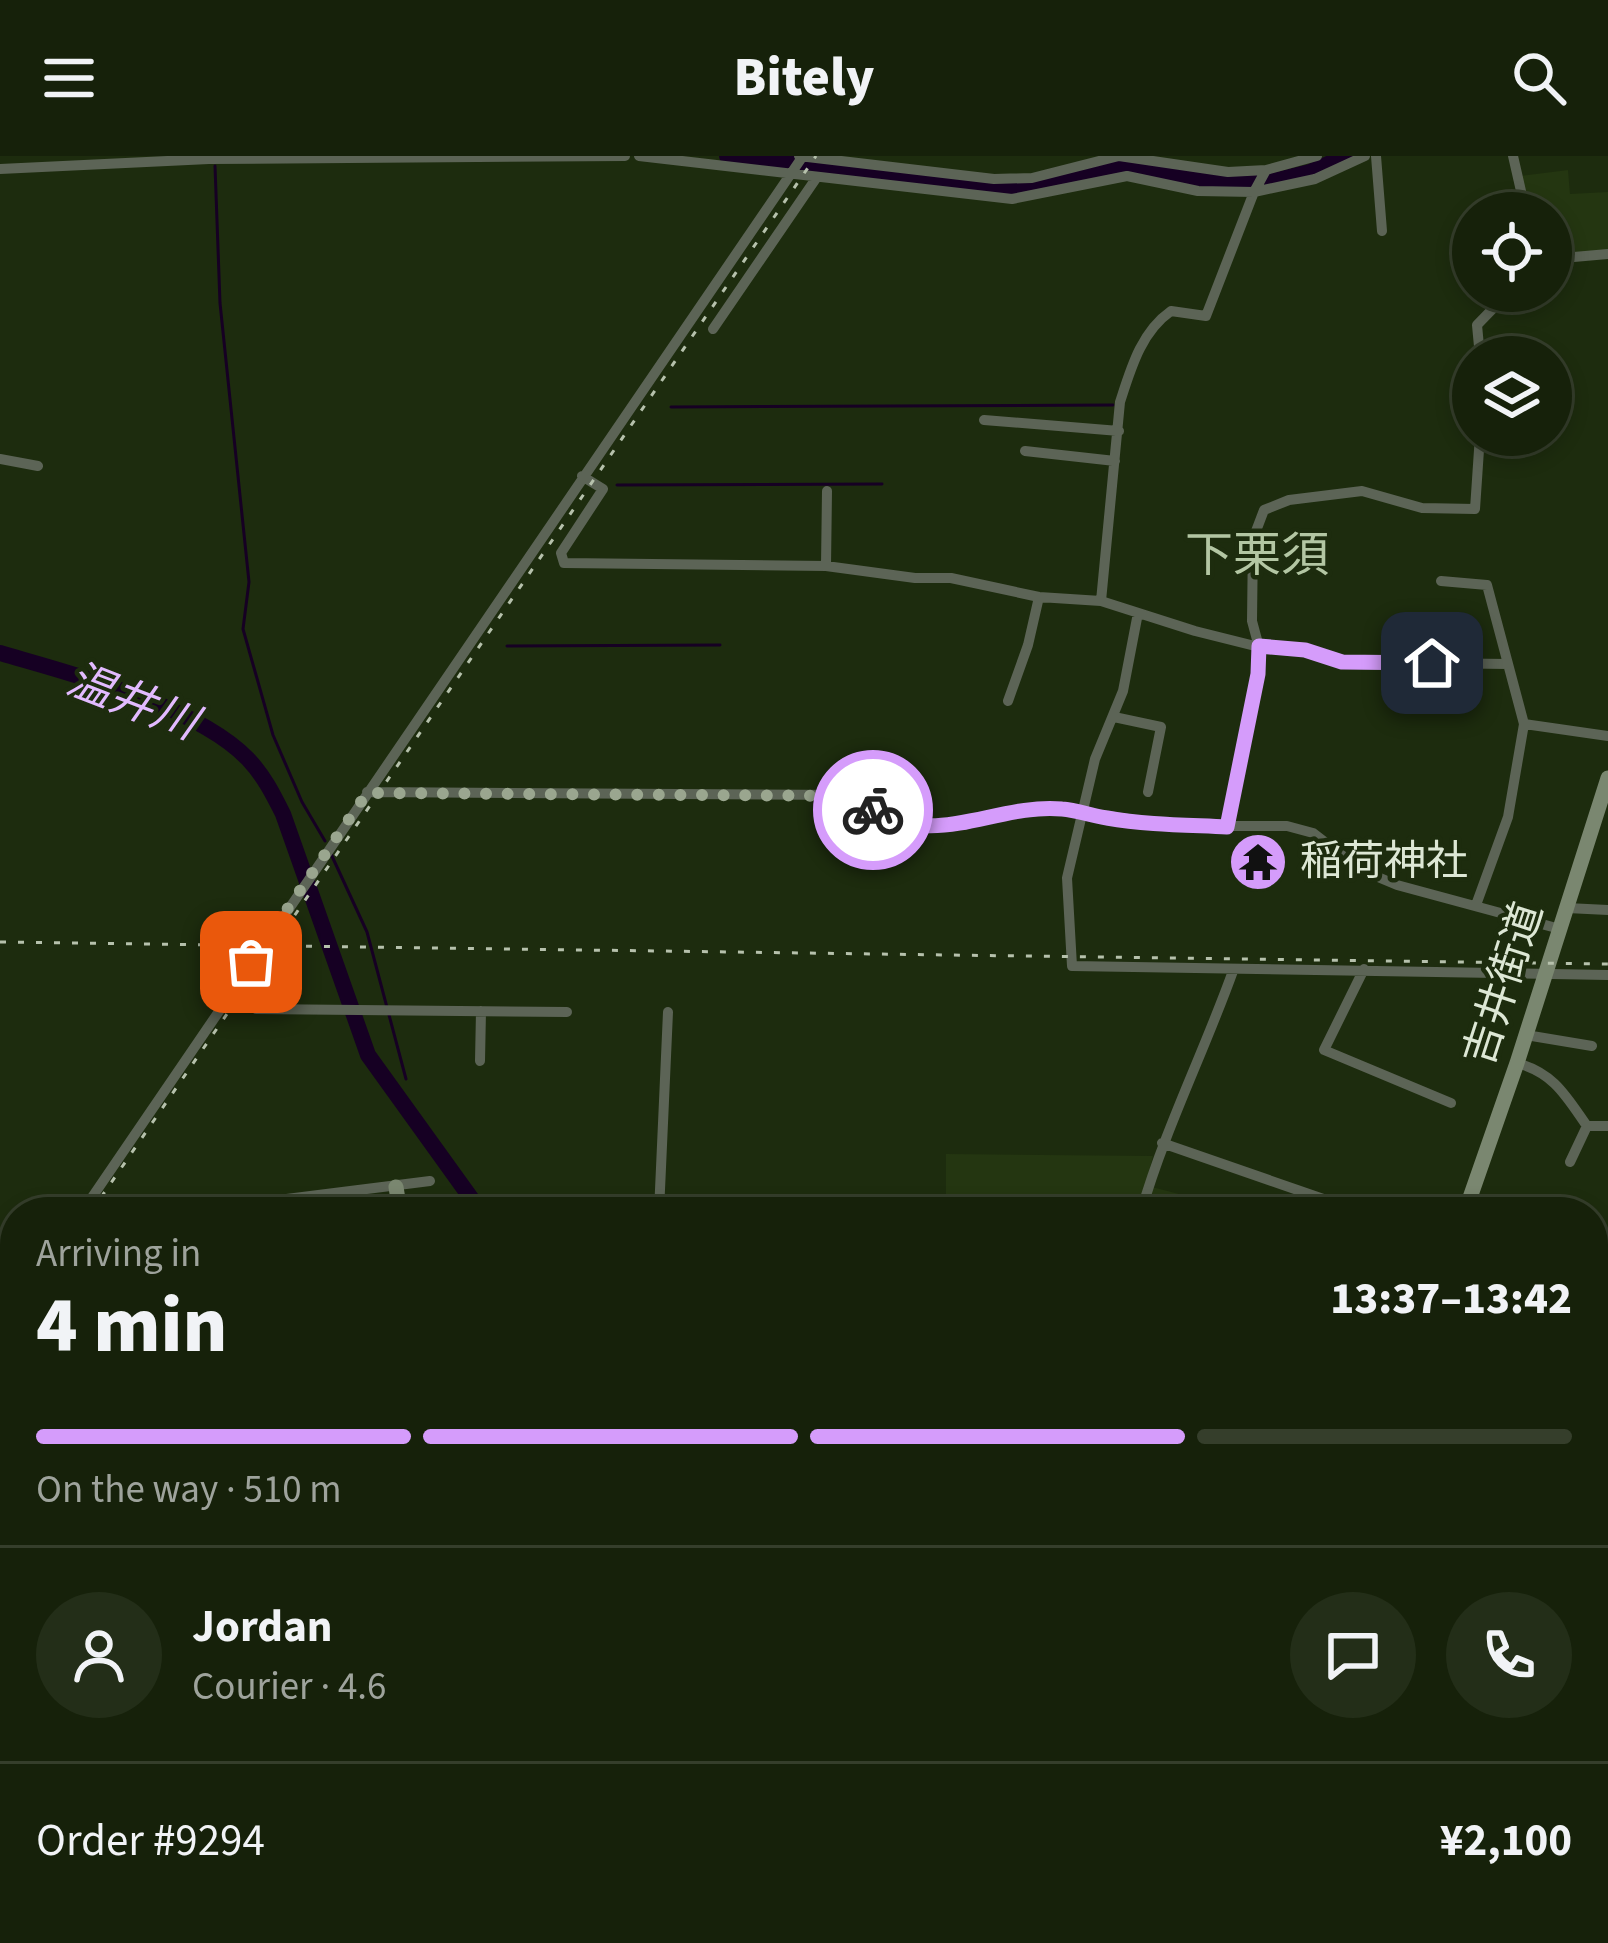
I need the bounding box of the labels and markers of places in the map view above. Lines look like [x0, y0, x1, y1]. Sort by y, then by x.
pin [1381, 612, 1483, 714]
temple icon: 稲荷神社 [1227, 831, 1289, 893]
place label: 稲荷神社 [1300, 832, 1468, 892]
pin [200, 911, 302, 1013]

